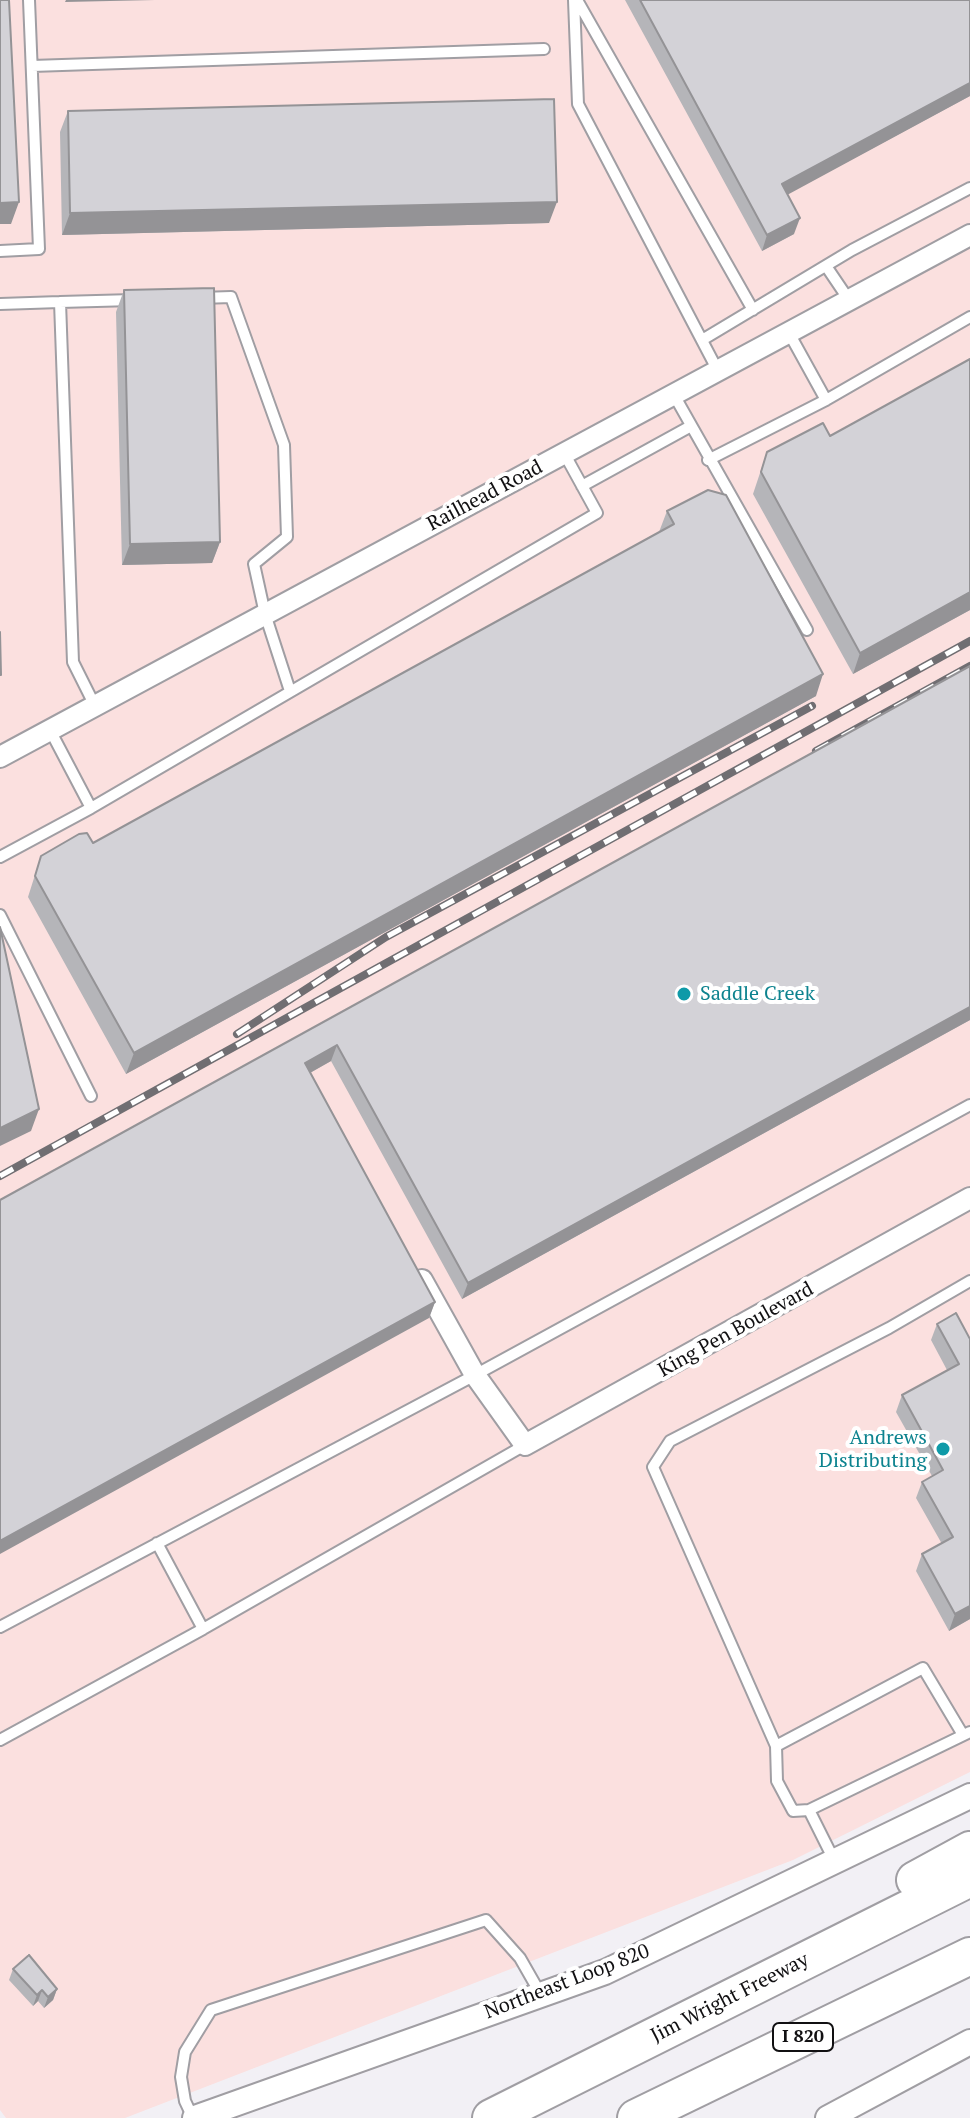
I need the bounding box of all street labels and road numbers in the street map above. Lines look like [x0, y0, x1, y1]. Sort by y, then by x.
street label: Railhead Road [423, 456, 547, 536]
street label: King Pen Boulevard [654, 1277, 818, 1383]
street label: Northeast Loop 820 [481, 1939, 653, 2025]
street label: Jim Wright Freeway [647, 1948, 813, 2048]
road number: I 820 [773, 2023, 833, 2051]

